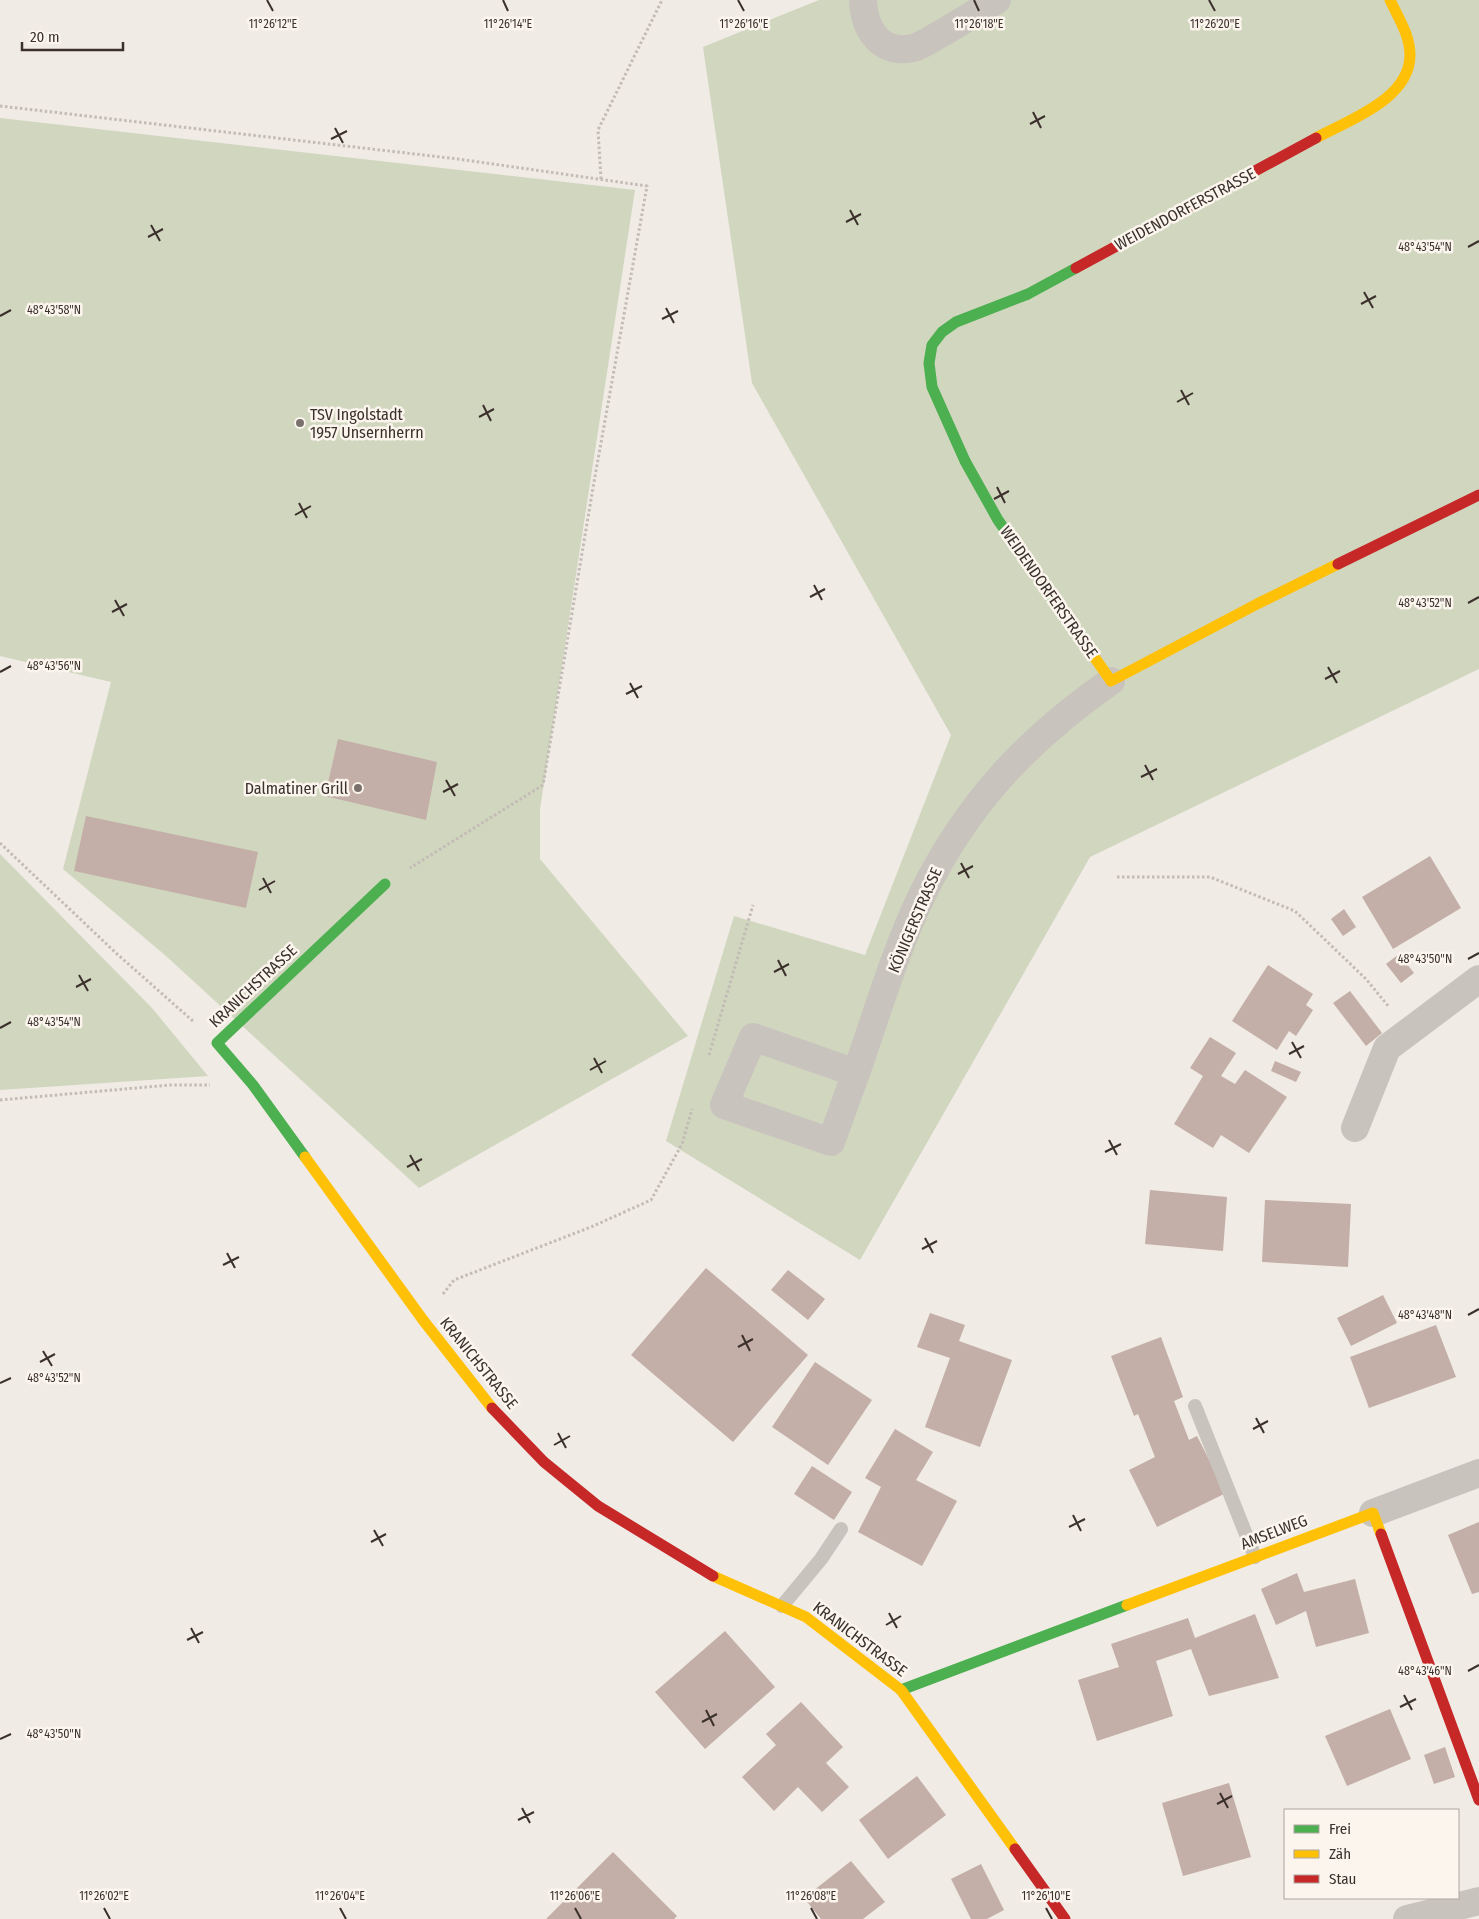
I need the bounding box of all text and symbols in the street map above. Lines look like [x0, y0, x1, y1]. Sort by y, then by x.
text: 11°26'12"E [249, 17, 298, 31]
text: 11°26'14"E [484, 17, 533, 31]
text: 11°26'16"E [720, 17, 769, 31]
text: 11°26'18"E [955, 17, 1004, 31]
text: 11°26'20"E [1190, 17, 1240, 31]
scale bar [22, 20, 124, 52]
text: 20 m [30, 28, 60, 46]
street label: WEIDENDORFERSTRASSE [1111, 164, 1259, 254]
text: 48°43'54"N [1398, 240, 1452, 254]
text: 48°43'58"N [27, 303, 81, 317]
place label: TSV Ingolstadt 1957 Unsernherrn [310, 405, 424, 442]
marker: TSV Ingolstadt 1957 Unsernherrn [294, 417, 306, 429]
street label: WEIDENDORFERSTRASSE [996, 522, 1102, 662]
text: 48°43'52"N [1398, 596, 1452, 610]
text: 48°43'56"N [27, 659, 81, 673]
place label: Dalmatiner Grill [245, 779, 348, 798]
marker: Dalmatiner Grill [352, 782, 364, 794]
street label: KÖNIGERSTRASSE [884, 864, 946, 976]
street label: KRANICHSTRASSE [205, 941, 301, 1031]
text: 48°43'50"N [1398, 952, 1452, 966]
text: 48°43'54"N [27, 1015, 81, 1029]
text: 48°43'48"N [1398, 1308, 1452, 1322]
street label: KRANICHSTRASSE [436, 1313, 522, 1413]
text: 48°43'52"N [27, 1371, 81, 1385]
street label: AMSELWEG [1238, 1511, 1310, 1553]
street label: KRANICHSTRASSE [809, 1598, 911, 1680]
text: 48°43'46"N [1398, 1664, 1452, 1678]
text: 48°43'50"N [27, 1727, 81, 1741]
legend [1284, 1809, 1459, 1899]
text: Frei [1329, 1820, 1351, 1838]
text: Zäh [1329, 1845, 1351, 1863]
text: Stau [1329, 1870, 1356, 1888]
text: 11°26'02"E [79, 1889, 129, 1903]
text: 11°26'04"E [315, 1889, 365, 1903]
text: 11°26'06"E [550, 1889, 600, 1903]
text: 11°26'08"E [786, 1889, 837, 1903]
text: 11°26'10"E [1021, 1889, 1071, 1903]

